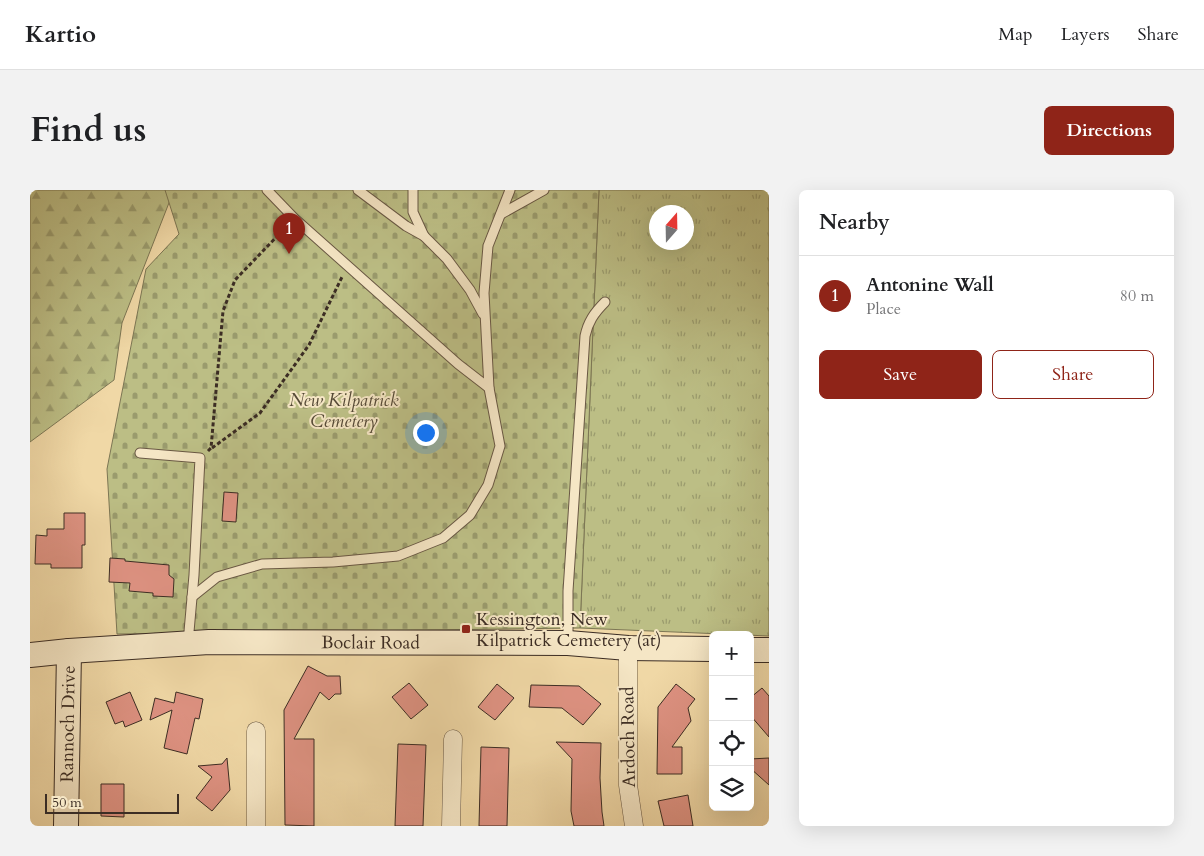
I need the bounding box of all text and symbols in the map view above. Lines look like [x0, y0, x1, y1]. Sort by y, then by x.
text: Kartio [25, 18, 96, 51]
text: Map [998, 22, 1033, 47]
text: Layers [1061, 22, 1110, 47]
text: Share [1138, 22, 1179, 47]
text: Find us [30, 106, 146, 154]
button: Directions [1044, 106, 1174, 155]
north arrow [649, 205, 694, 250]
text: Nearby [819, 208, 890, 237]
pin: 1 [273, 213, 305, 254]
text: Antonine Wall [866, 272, 994, 298]
text: 1 [831, 285, 839, 307]
text: 80 m [1120, 285, 1154, 307]
text: Place [866, 298, 901, 320]
button: Save [819, 350, 982, 399]
button: Share [992, 350, 1154, 399]
park label: New Kilpatrick Cemetery [289, 388, 399, 434]
your location [413, 420, 439, 446]
place label: Kessington, New Kilpatrick Cemetery (at) [476, 607, 661, 653]
marker: Kessington, New Kilpatrick Cemetery (at) [460, 623, 472, 635]
street label: Boclair Road [321, 630, 420, 656]
map controls [709, 631, 754, 811]
button: + [709, 631, 754, 676]
street label: Rannoch Drive [55, 665, 82, 783]
button: − [709, 676, 754, 721]
street label: Ardoch Road [615, 686, 642, 788]
button: locate [709, 721, 754, 766]
button: layers [709, 766, 754, 811]
scale bar [45, 791, 179, 814]
text: 50 m [52, 793, 82, 812]

